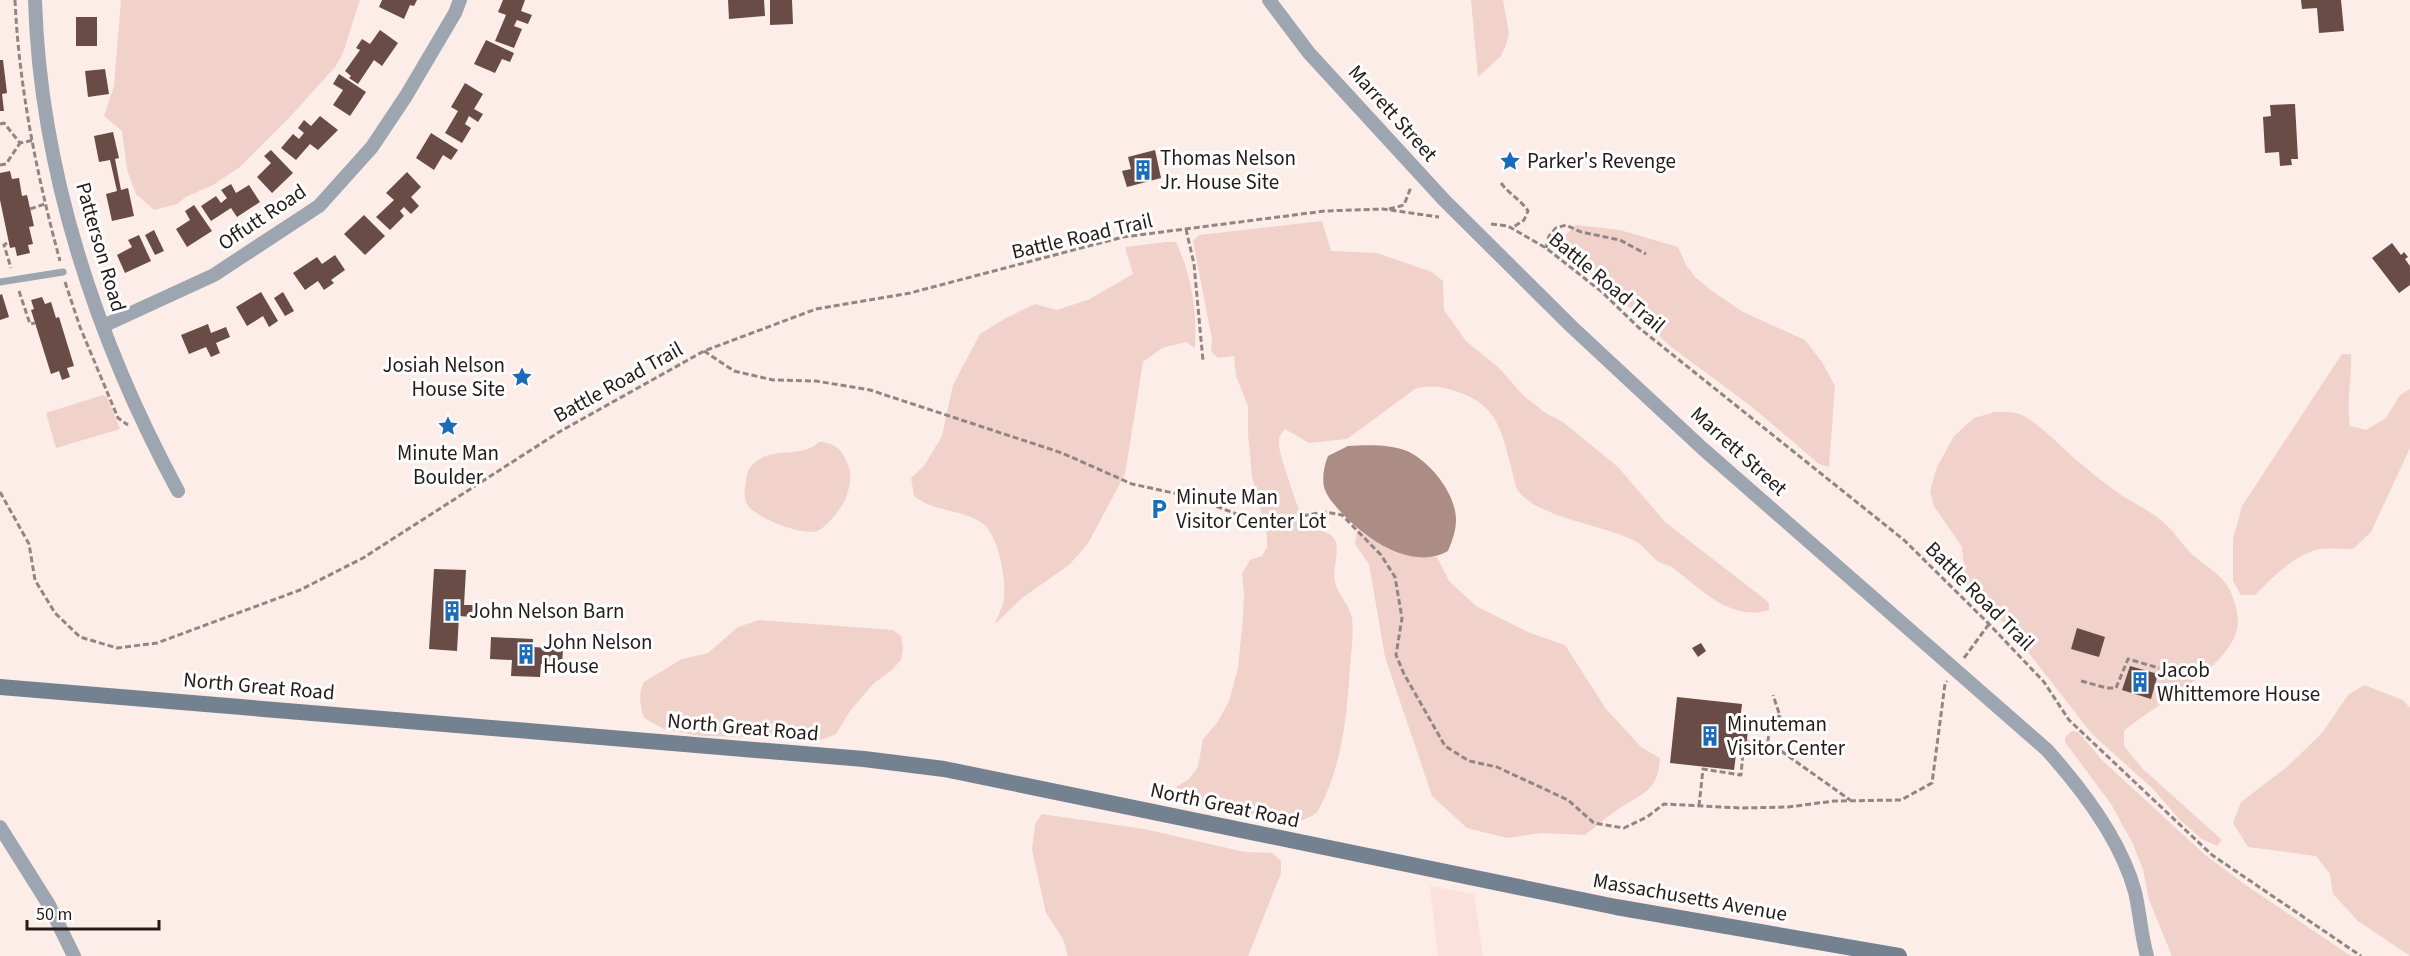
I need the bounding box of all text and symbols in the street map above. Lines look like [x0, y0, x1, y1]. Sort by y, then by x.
street label: Marrett Street [1341, 58, 1445, 168]
place label: Thomas Nelson Jr. House Site [1160, 143, 1296, 197]
place label: Parker's Revenge [1527, 146, 1676, 176]
place icon: Parker's Revenge [1498, 149, 1522, 173]
building icon: Thomas Nelson Jr. House Site [1131, 158, 1155, 182]
street label: Offutt Road [212, 176, 312, 258]
street label: Patterson Road [68, 179, 134, 315]
street label: Battle Road Trail [1009, 205, 1155, 267]
street label: Battle Road Trail [1542, 224, 1672, 340]
street label: Battle Road Trail [548, 334, 688, 430]
place label: Josiah Nelson House Site [382, 350, 505, 404]
place icon: Josiah Nelson House Site [510, 365, 534, 389]
street label: Marrett Street [1684, 399, 1794, 503]
place icon: Minute Man Boulder [436, 414, 460, 438]
place label: Minute Man Boulder [397, 438, 499, 492]
place label: Minute Man Visitor Center Lot [1176, 482, 1326, 536]
parking icon: Minute Man Visitor Center Lot [1147, 497, 1171, 521]
street label: Battle Road Trail [1919, 535, 2041, 657]
place label: John Nelson Barn [469, 596, 624, 626]
building icon: John Nelson Barn [440, 599, 464, 623]
place label: John Nelson House [543, 627, 653, 681]
building icon: John Nelson House [514, 642, 538, 666]
place label: Jacob Whittemore House [2157, 655, 2320, 709]
street label: North Great Road [182, 664, 336, 708]
building icon: Jacob Whittemore House [2128, 670, 2152, 694]
street label: North Great Road [666, 705, 820, 749]
place label: Minuteman Visitor Center [1727, 709, 1846, 763]
building icon: Minuteman Visitor Center [1698, 724, 1722, 748]
street label: North Great Road [1148, 775, 1302, 835]
street label: Massachusetts Avenue [1591, 865, 1789, 929]
scale bar [27, 893, 159, 931]
text: 50 m [36, 902, 72, 927]

